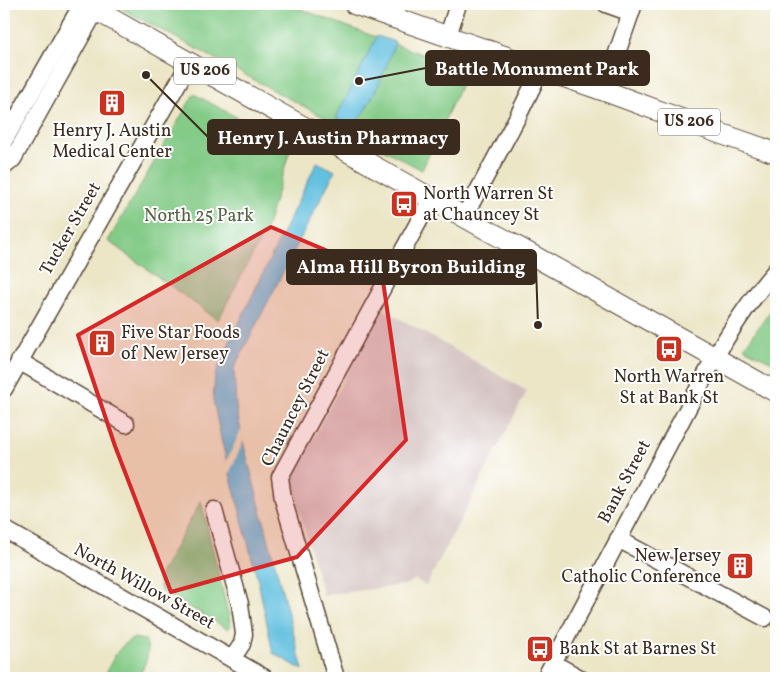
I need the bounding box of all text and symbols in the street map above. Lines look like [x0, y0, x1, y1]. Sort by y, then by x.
callout: Battle Monument Park [426, 51, 649, 85]
text: Battle Monument Park [435, 57, 639, 83]
road number: US 206 [174, 58, 236, 84]
building icon: Henry J. Austin Medical Center [97, 88, 127, 118]
road number: US 206 [658, 108, 720, 136]
place label: Henry J. Austin Medical Center [52, 119, 172, 165]
callout: Henry J. Austin Pharmacy [208, 120, 459, 154]
text: Henry J. Austin Pharmacy [217, 126, 449, 152]
street label: Tucker Street [34, 178, 108, 280]
place label: North Warren St at Chauncey St [423, 182, 554, 228]
bus stop icon: North Warren St at Chauncey St [389, 189, 419, 219]
park label: North 25 Park [144, 204, 254, 229]
callout: Alma Hill Byron Building [287, 250, 536, 284]
text: Alma Hill Byron Building [297, 255, 525, 281]
place label: Five Star Foods of New Jersey [121, 321, 240, 367]
building icon: Five Star Foods of New Jersey [87, 328, 117, 358]
bus stop icon: North Warren St at Bank St [654, 334, 684, 364]
street label: Chauncey Street [256, 345, 336, 471]
place label: North Warren St at Bank St [614, 365, 725, 411]
street label: Bank Street [592, 436, 658, 528]
street label: North Willow Street [69, 538, 219, 636]
place label: New Jersey Catholic Conference [562, 544, 721, 590]
building icon: New Jersey Catholic Conference [725, 551, 755, 581]
bus stop icon: Bank St at Barnes St [525, 634, 555, 664]
place label: Bank St at Barnes St [559, 637, 716, 662]

